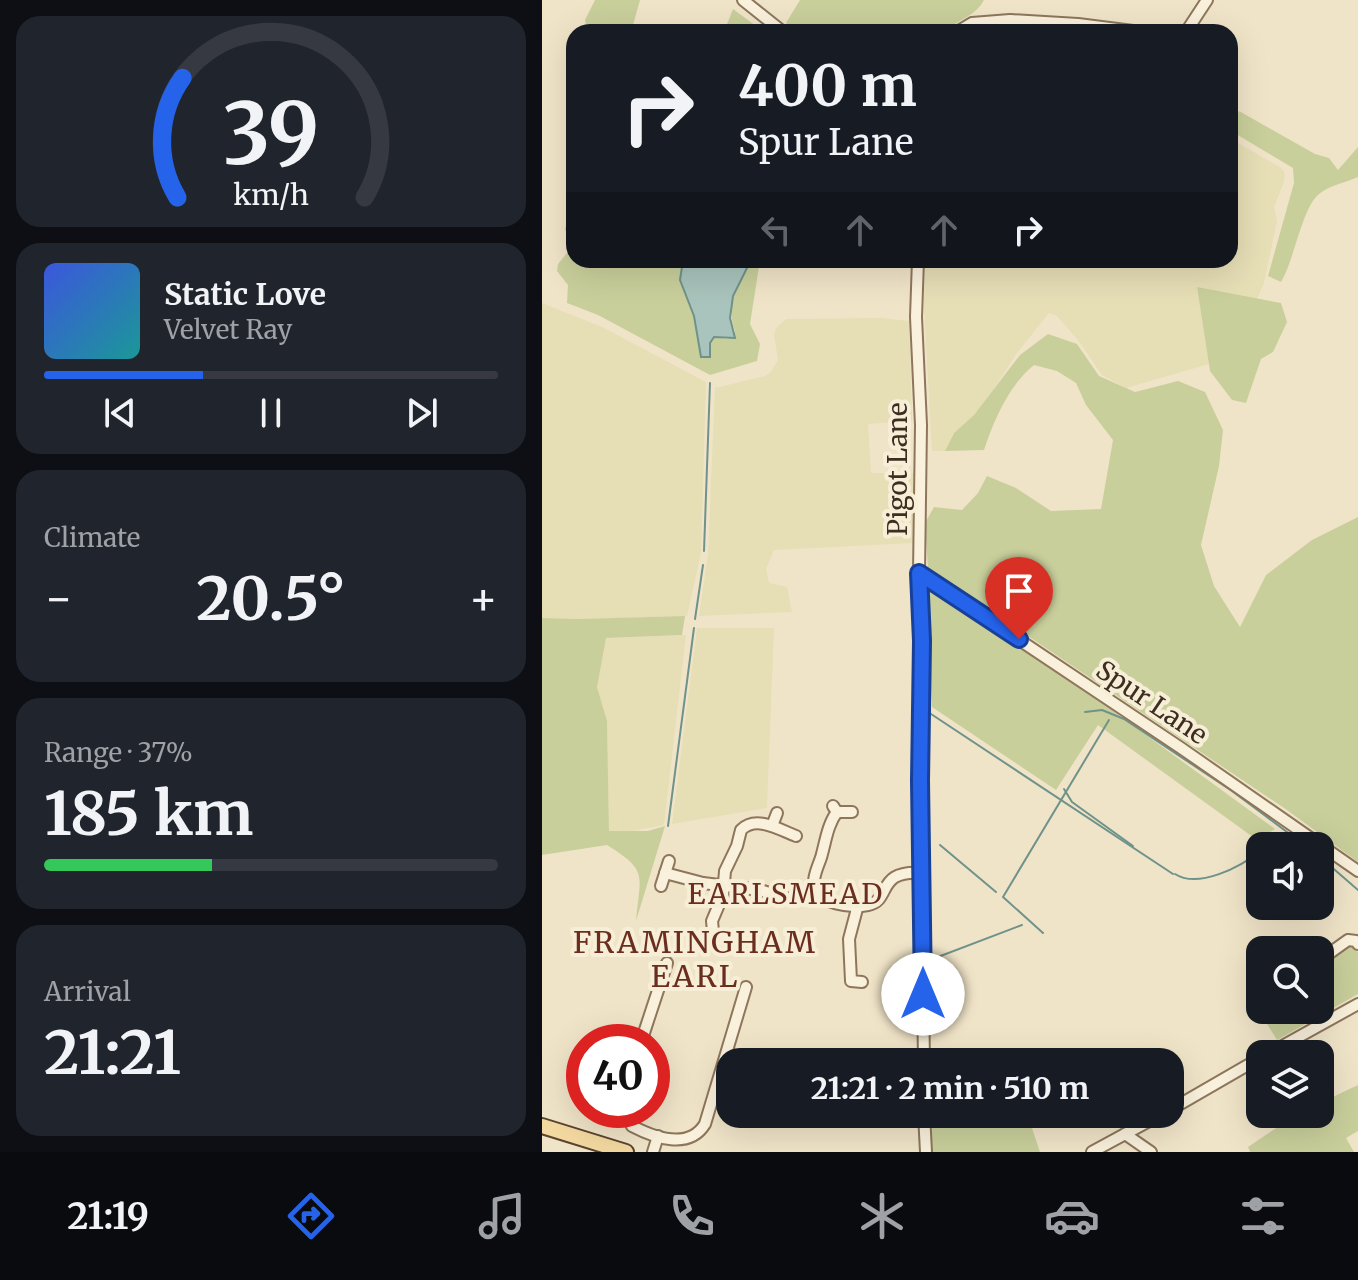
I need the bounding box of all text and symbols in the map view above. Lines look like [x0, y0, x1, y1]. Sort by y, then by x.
text: 400 m [738, 51, 917, 121]
icon: right [606, 56, 710, 160]
text: 39 [223, 81, 319, 186]
text: Spur Lane [738, 120, 914, 165]
text: km/h [233, 177, 309, 213]
icon: left [754, 208, 798, 252]
icon: ahead [838, 208, 882, 252]
icon: ahead [922, 208, 966, 252]
icon: right [1006, 208, 1050, 252]
text: Static Love [164, 275, 326, 313]
text: Velvet Ray [164, 313, 292, 346]
icon: previous [98, 391, 142, 435]
icon: pause [249, 391, 293, 435]
icon: next [400, 391, 444, 435]
street label: Pigot Lane [881, 402, 914, 536]
text: Climate [44, 521, 140, 554]
pin [985, 557, 1053, 639]
text: 20.5° [196, 561, 346, 636]
icon: arrive [997, 569, 1041, 613]
text: − [44, 571, 73, 626]
text: + [469, 571, 498, 626]
street label: Spur Lane [1090, 653, 1214, 751]
text: Range · 37% [44, 736, 193, 769]
text: 185 km [44, 776, 253, 851]
map controls [1246, 832, 1334, 1128]
button: sound [1246, 832, 1334, 920]
district label: EARLSMEAD [688, 876, 884, 912]
district label: FRAMINGHAM EARL [573, 923, 817, 995]
button: search [1246, 936, 1334, 1024]
position arrow [881, 952, 965, 1036]
text: Arrival [44, 975, 131, 1008]
text: 21:21 [44, 1015, 181, 1090]
speed limit sign: 40 [566, 1024, 670, 1128]
button: layers [1246, 1040, 1334, 1128]
text: 21:21 · 2 min · 510 m [811, 1069, 1089, 1107]
icon: directions [283, 1188, 339, 1244]
icon: music [474, 1188, 530, 1244]
icon: phone [664, 1188, 720, 1244]
icon: climate [854, 1188, 910, 1244]
icon: car [1044, 1188, 1100, 1244]
icon: filters [1235, 1188, 1291, 1244]
text: 21:19 [67, 1194, 149, 1239]

